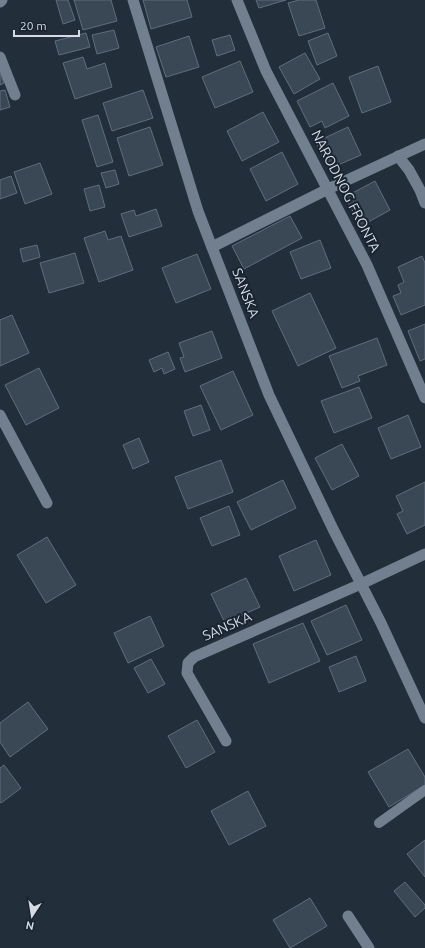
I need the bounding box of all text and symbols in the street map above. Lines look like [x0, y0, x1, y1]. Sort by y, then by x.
scale bar [14, 12, 79, 38]
text: 20 m [20, 19, 47, 32]
street label: NARODNOG FRONTA [308, 127, 384, 255]
street label: SANSKA [229, 266, 263, 320]
street label: SANSKA [200, 608, 254, 644]
north arrow [12, 896, 52, 936]
text: N [25, 919, 35, 933]

